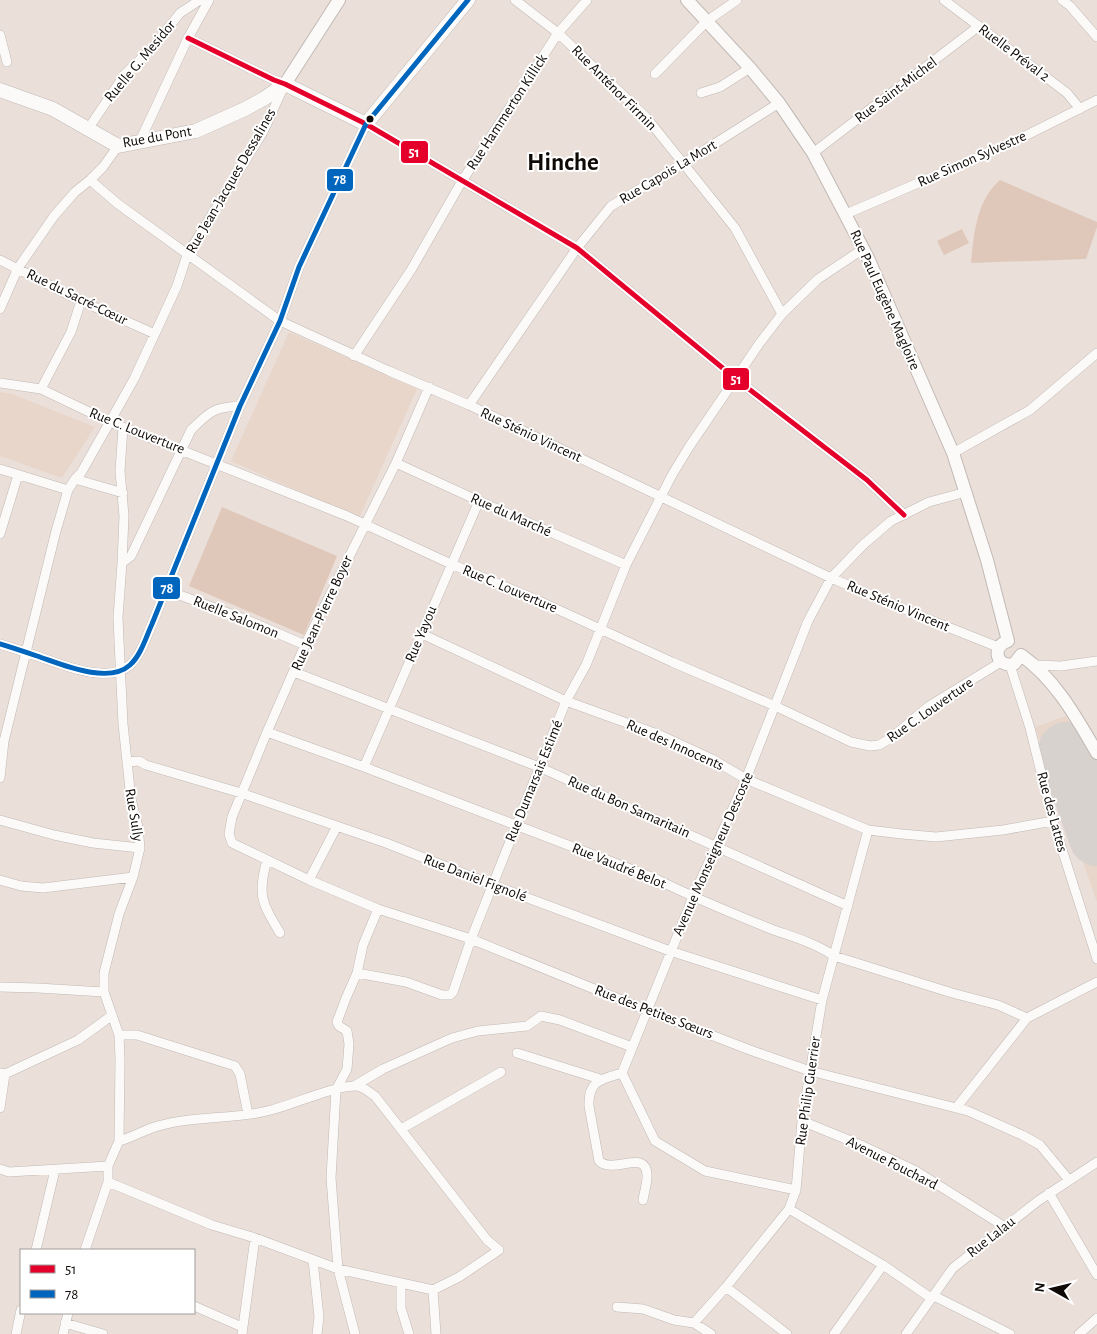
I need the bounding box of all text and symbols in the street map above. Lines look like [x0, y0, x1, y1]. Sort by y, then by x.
street label: Ruelle G. Mesidor [102, 17, 179, 105]
street label: Ruelle Préval 2 [976, 22, 1052, 85]
street label: Rue Anténor Firmin [569, 43, 659, 133]
street label: Rue Hammerton Killick [464, 51, 550, 173]
street label: Rue Saint-Michel [852, 54, 940, 126]
street label: Rue Jean-Jacques Dessalines [183, 106, 279, 256]
unlabelled marker [365, 114, 375, 124]
street label: Rue du Pont [121, 124, 193, 150]
street label: Rue Simon Sylvestre [915, 128, 1029, 190]
street label: Rue Capois La Mort [617, 137, 719, 207]
line badge: 51 [400, 140, 429, 164]
text: 51 [408, 146, 420, 160]
district label: Hinche [527, 150, 599, 175]
line badge: 78 [326, 168, 354, 192]
text: 78 [334, 173, 347, 187]
street label: Rue Paul Eugène Magloire [847, 228, 923, 372]
street label: Rue du Sacré-Cœur [24, 266, 130, 328]
line badge: 51 [722, 367, 750, 391]
text: 51 [730, 373, 742, 387]
street label: Rue C. Louverture [87, 405, 187, 457]
street label: Rue Sténio Vincent [478, 405, 584, 465]
street label: Rue du Marché [468, 491, 554, 540]
street label: Rue Jean-Pierre Boyer [289, 553, 355, 673]
street label: Rue C. Louverture [460, 562, 560, 616]
line badge: 78 [152, 576, 181, 600]
street label: Rue Sténio Vincent [844, 578, 952, 634]
text: 78 [161, 582, 174, 596]
street label: Ruelle Salomon [191, 593, 281, 641]
street label: Rue Yayou [402, 603, 440, 665]
street label: Rue C. Louverture [884, 675, 976, 745]
street label: Rue des Innocents [624, 717, 726, 773]
street label: Rue Dumarsais Estimé [503, 718, 565, 844]
street label: Avenue Monseigneur Descoste [670, 770, 756, 938]
street label: Rue des Lattes [1034, 770, 1070, 854]
street label: Rue du Bon Samaritain [566, 773, 692, 841]
street label: Rue Sully [122, 787, 146, 843]
street label: Rue Vaudré Belot [570, 840, 668, 892]
street label: Rue Daniel Fignolé [421, 851, 529, 905]
street label: Rue des Petites Sœurs [592, 982, 716, 1042]
street label: Rue Philip Guerrier [793, 1035, 823, 1147]
street label: Avenue Fouchard [844, 1134, 940, 1193]
street label: Rue Lalau [964, 1213, 1018, 1260]
legend [20, 1249, 195, 1314]
text: 51 [65, 1262, 76, 1277]
north arrow [1027, 1264, 1077, 1314]
text: N [1033, 1282, 1048, 1293]
text: 78 [65, 1287, 78, 1302]

